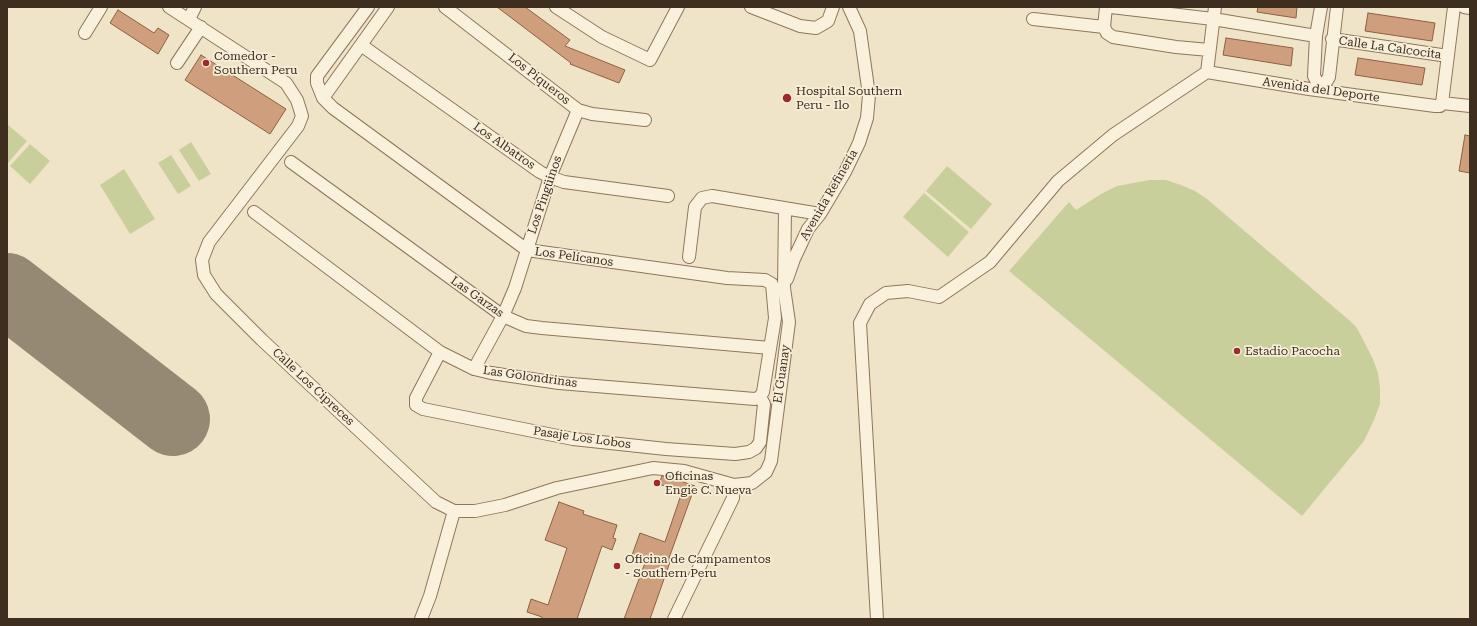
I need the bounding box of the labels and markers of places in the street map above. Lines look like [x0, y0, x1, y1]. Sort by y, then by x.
place label: Comedor - Southern Peru [214, 49, 297, 77]
marker: Comedor - Southern Peru [201, 58, 211, 68]
place label: Hospital Southern Peru - Ilo [796, 84, 902, 112]
marker: Hospital Southern Peru - Ilo [781, 92, 793, 104]
place label: Estadio Pacocha [1245, 344, 1340, 358]
marker: Estadio Pacocha [1232, 346, 1242, 356]
place label: Oficinas Engie C. Nueva [665, 469, 752, 497]
marker: Oficinas Engie C. Nueva [652, 478, 662, 488]
place label: Oficina de Campamentos - Southern Peru [625, 552, 771, 580]
marker: Oficina de Campamentos - Southern Peru [612, 561, 622, 571]

